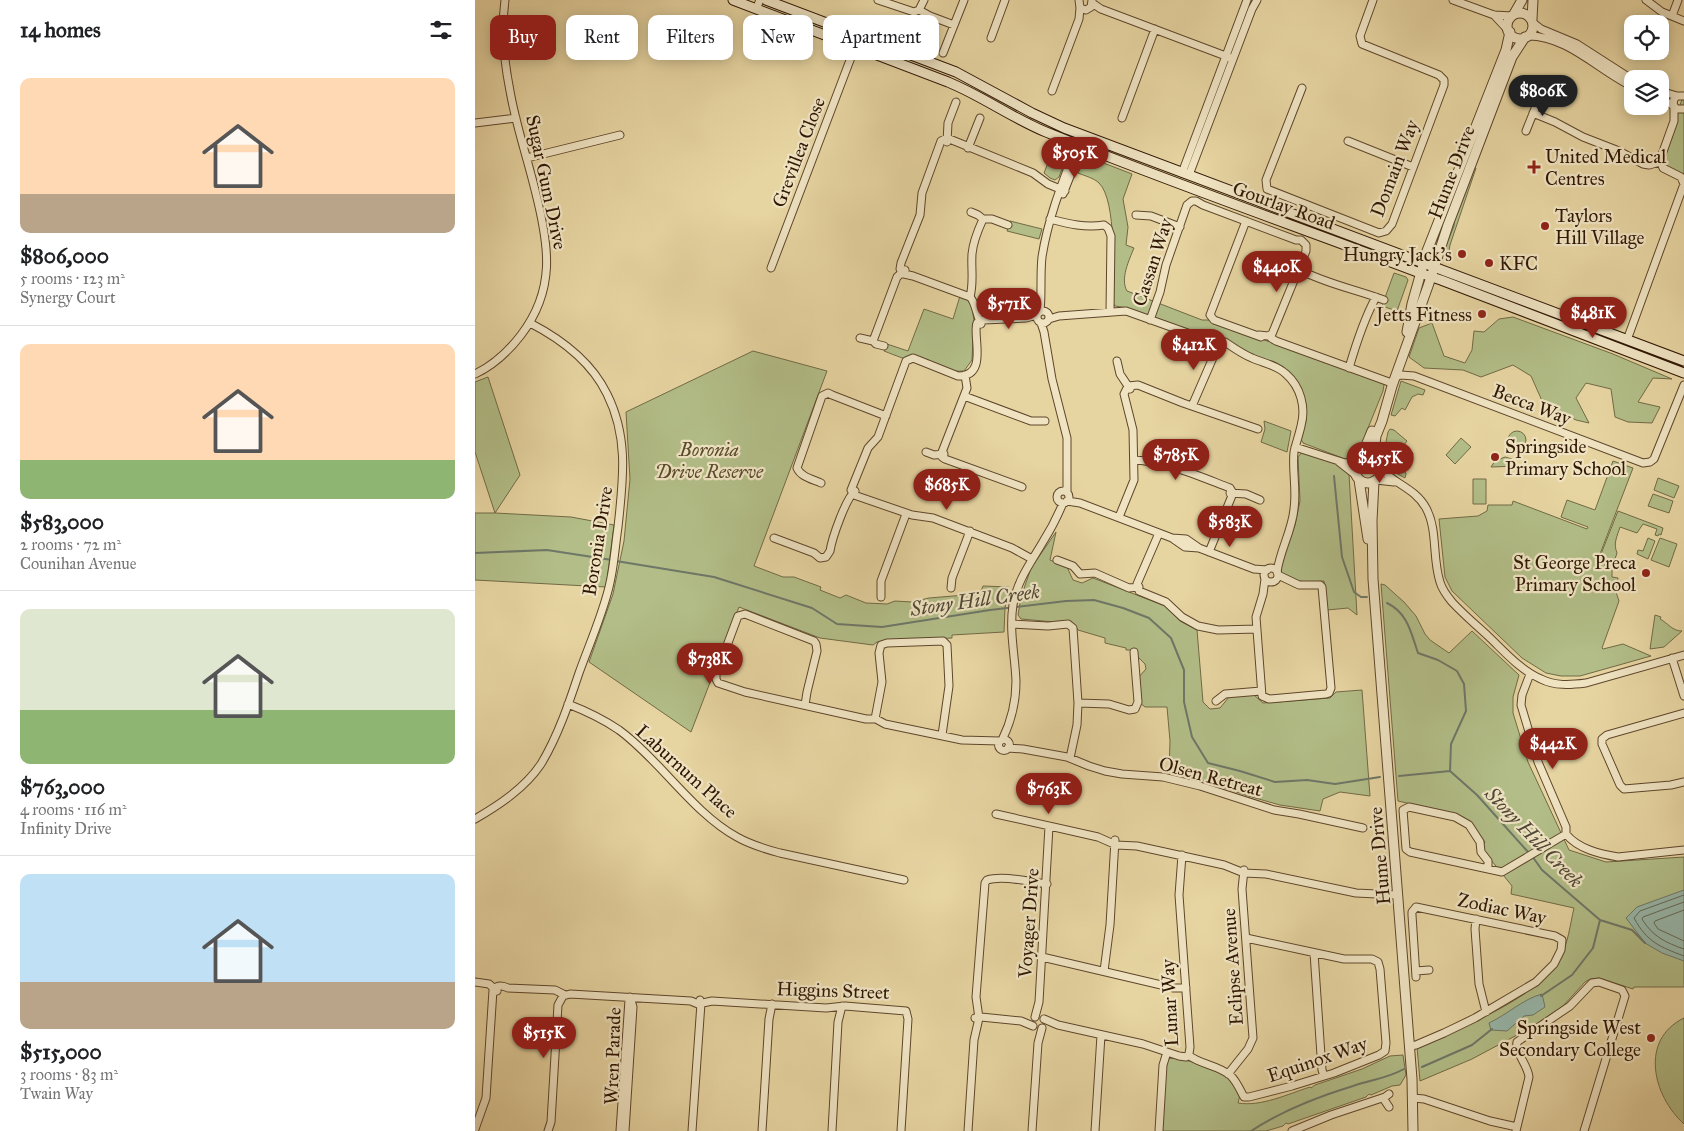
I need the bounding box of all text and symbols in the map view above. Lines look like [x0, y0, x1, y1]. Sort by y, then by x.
chip: Buy [490, 15, 556, 60]
chip: Rent [566, 15, 638, 60]
chip: Filters [648, 15, 733, 60]
chip: New [743, 15, 813, 60]
chip: Apartment [823, 15, 939, 60]
map controls [1624, 15, 1669, 115]
button: locate [1624, 15, 1669, 60]
icon: filters [427, 16, 455, 44]
text: 14 homes [20, 17, 101, 43]
button: layers [1624, 70, 1669, 115]
pin: $806K [1508, 74, 1578, 117]
text: $806K [1520, 81, 1566, 100]
street label: Grevillea Close [767, 94, 830, 210]
icon: home [193, 111, 283, 201]
street label: Sugar Gum Drive [520, 113, 572, 252]
street label: Domain Way [1365, 115, 1424, 220]
street label: Hume Drive [1423, 122, 1480, 222]
pin: $505K [1040, 136, 1110, 179]
text: $505K [1052, 143, 1098, 162]
place label: United Medical Centres [1545, 145, 1667, 190]
marker: United Medical Centres [1527, 160, 1541, 174]
street label: Gourlay Road [1230, 176, 1339, 235]
place label: Taylors Hill Village [1555, 204, 1645, 250]
street label: Cassan Way [1127, 214, 1178, 309]
marker: Taylors Hill Village [1539, 220, 1551, 232]
text: $806,000 [20, 243, 109, 269]
place label: Hungry Jack's [1343, 243, 1452, 267]
marker: Hungry Jack's [1456, 248, 1468, 260]
pin: $440K [1242, 250, 1312, 293]
place label: KFC [1499, 252, 1538, 275]
text: $440K [1253, 257, 1301, 276]
marker: KFC [1483, 257, 1495, 269]
text: 5 rooms · 123 m² [20, 269, 125, 288]
text: Synergy Court [20, 288, 116, 307]
pin: $571K [974, 288, 1044, 330]
text: $571K [987, 294, 1031, 313]
pin: $481K [1558, 296, 1628, 339]
place label: Jetts Fitness [1374, 303, 1472, 327]
text: $481K [1571, 303, 1615, 322]
marker: Jetts Fitness [1476, 308, 1488, 320]
pin: $412K [1159, 328, 1229, 371]
text: $412K [1172, 335, 1216, 354]
icon: home [193, 376, 283, 466]
street label: Becca Way [1489, 379, 1575, 430]
place label: Springside Primary School [1505, 435, 1627, 480]
park label: Boronia Drive Reserve [655, 438, 764, 483]
pin: $785K [1141, 438, 1211, 481]
pin: $455K [1345, 442, 1415, 484]
text: $785K [1153, 445, 1199, 464]
text: $455K [1358, 448, 1402, 467]
marker: Springside Primary School [1489, 451, 1501, 463]
pin: $685K [912, 468, 982, 511]
text: $685K [924, 475, 970, 494]
street label: Boronia Drive [577, 485, 618, 597]
pin: $583K [1195, 506, 1265, 548]
text: $583,000 [20, 509, 104, 535]
text: $583K [1208, 512, 1252, 531]
text: 2 rooms · 72 m² [20, 535, 121, 554]
place label: St George Preca Primary School [1513, 551, 1637, 596]
text: Counihan Avenue [20, 554, 136, 573]
marker: St George Preca Primary School [1640, 567, 1652, 579]
water label: Stony Hill Creek [908, 579, 1041, 621]
icon: home [193, 641, 283, 731]
pin: $738K [675, 642, 745, 685]
text: $738K [688, 649, 732, 668]
street label: Laburnum Place [631, 720, 742, 823]
pin: $442K [1518, 728, 1588, 770]
text: $442K [1530, 734, 1576, 753]
street label: Olsen Retreat [1157, 752, 1265, 801]
pin: $763K [1014, 772, 1084, 815]
text: $763,000 [20, 774, 105, 800]
text: $763K [1027, 779, 1071, 798]
water label: Stony Hill Creek [1479, 781, 1588, 892]
text: 4 rooms · 116 m² [20, 800, 127, 819]
street label: Hume Drive [1364, 806, 1395, 906]
text: Infinity Drive [20, 819, 111, 838]
street label: Voyager Drive [1013, 867, 1045, 980]
street label: Zodiac Way [1455, 888, 1550, 929]
icon: home [193, 906, 283, 996]
street label: Eclipse Avenue [1217, 907, 1248, 1026]
street label: Lunar Way [1156, 958, 1183, 1047]
street label: Higgins Street [776, 977, 890, 1005]
street label: Wren Parade [599, 1007, 626, 1105]
pin: $515K [509, 1016, 579, 1059]
place label: Springside West Secondary College [1499, 1016, 1641, 1062]
text: $515K [523, 1023, 565, 1042]
street label: Equinox Way [1264, 1031, 1372, 1088]
marker: Springside West Secondary College [1645, 1032, 1657, 1044]
text: $515,000 [20, 1039, 102, 1065]
text: 3 rooms · 83 m² [20, 1065, 118, 1084]
text: Twain Way [20, 1084, 93, 1103]

